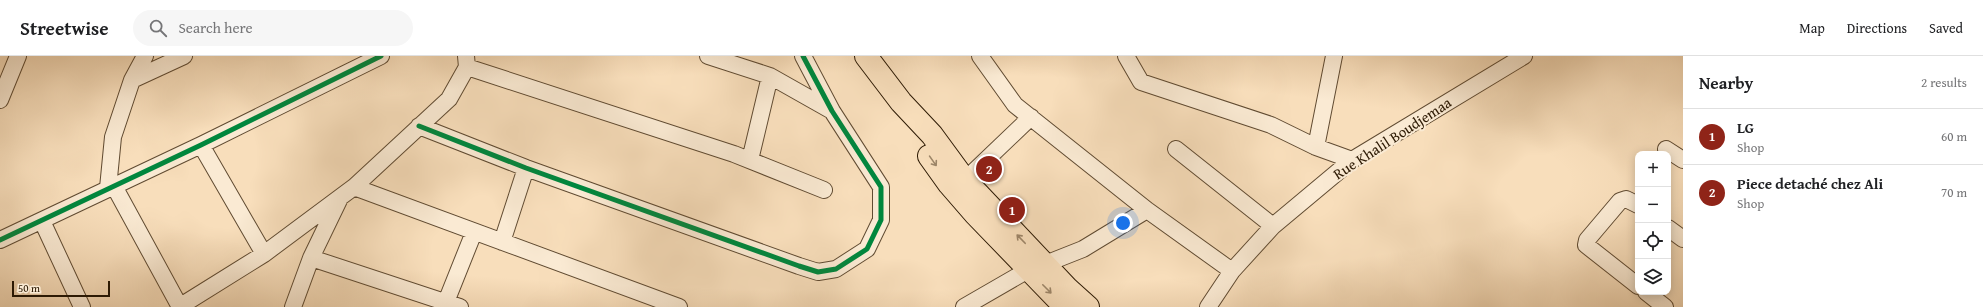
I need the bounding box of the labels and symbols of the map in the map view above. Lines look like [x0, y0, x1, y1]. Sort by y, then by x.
street label: Rue Khalil Boudjemaa [1329, 92, 1455, 184]
pin: 2 [976, 154, 1002, 184]
one-way arrow [929, 155, 937, 166]
pin: 1 [999, 195, 1025, 225]
your location [1113, 213, 1133, 233]
one-way arrow [1016, 234, 1026, 244]
scale bar [12, 279, 110, 298]
one-way arrow [1042, 284, 1052, 294]

